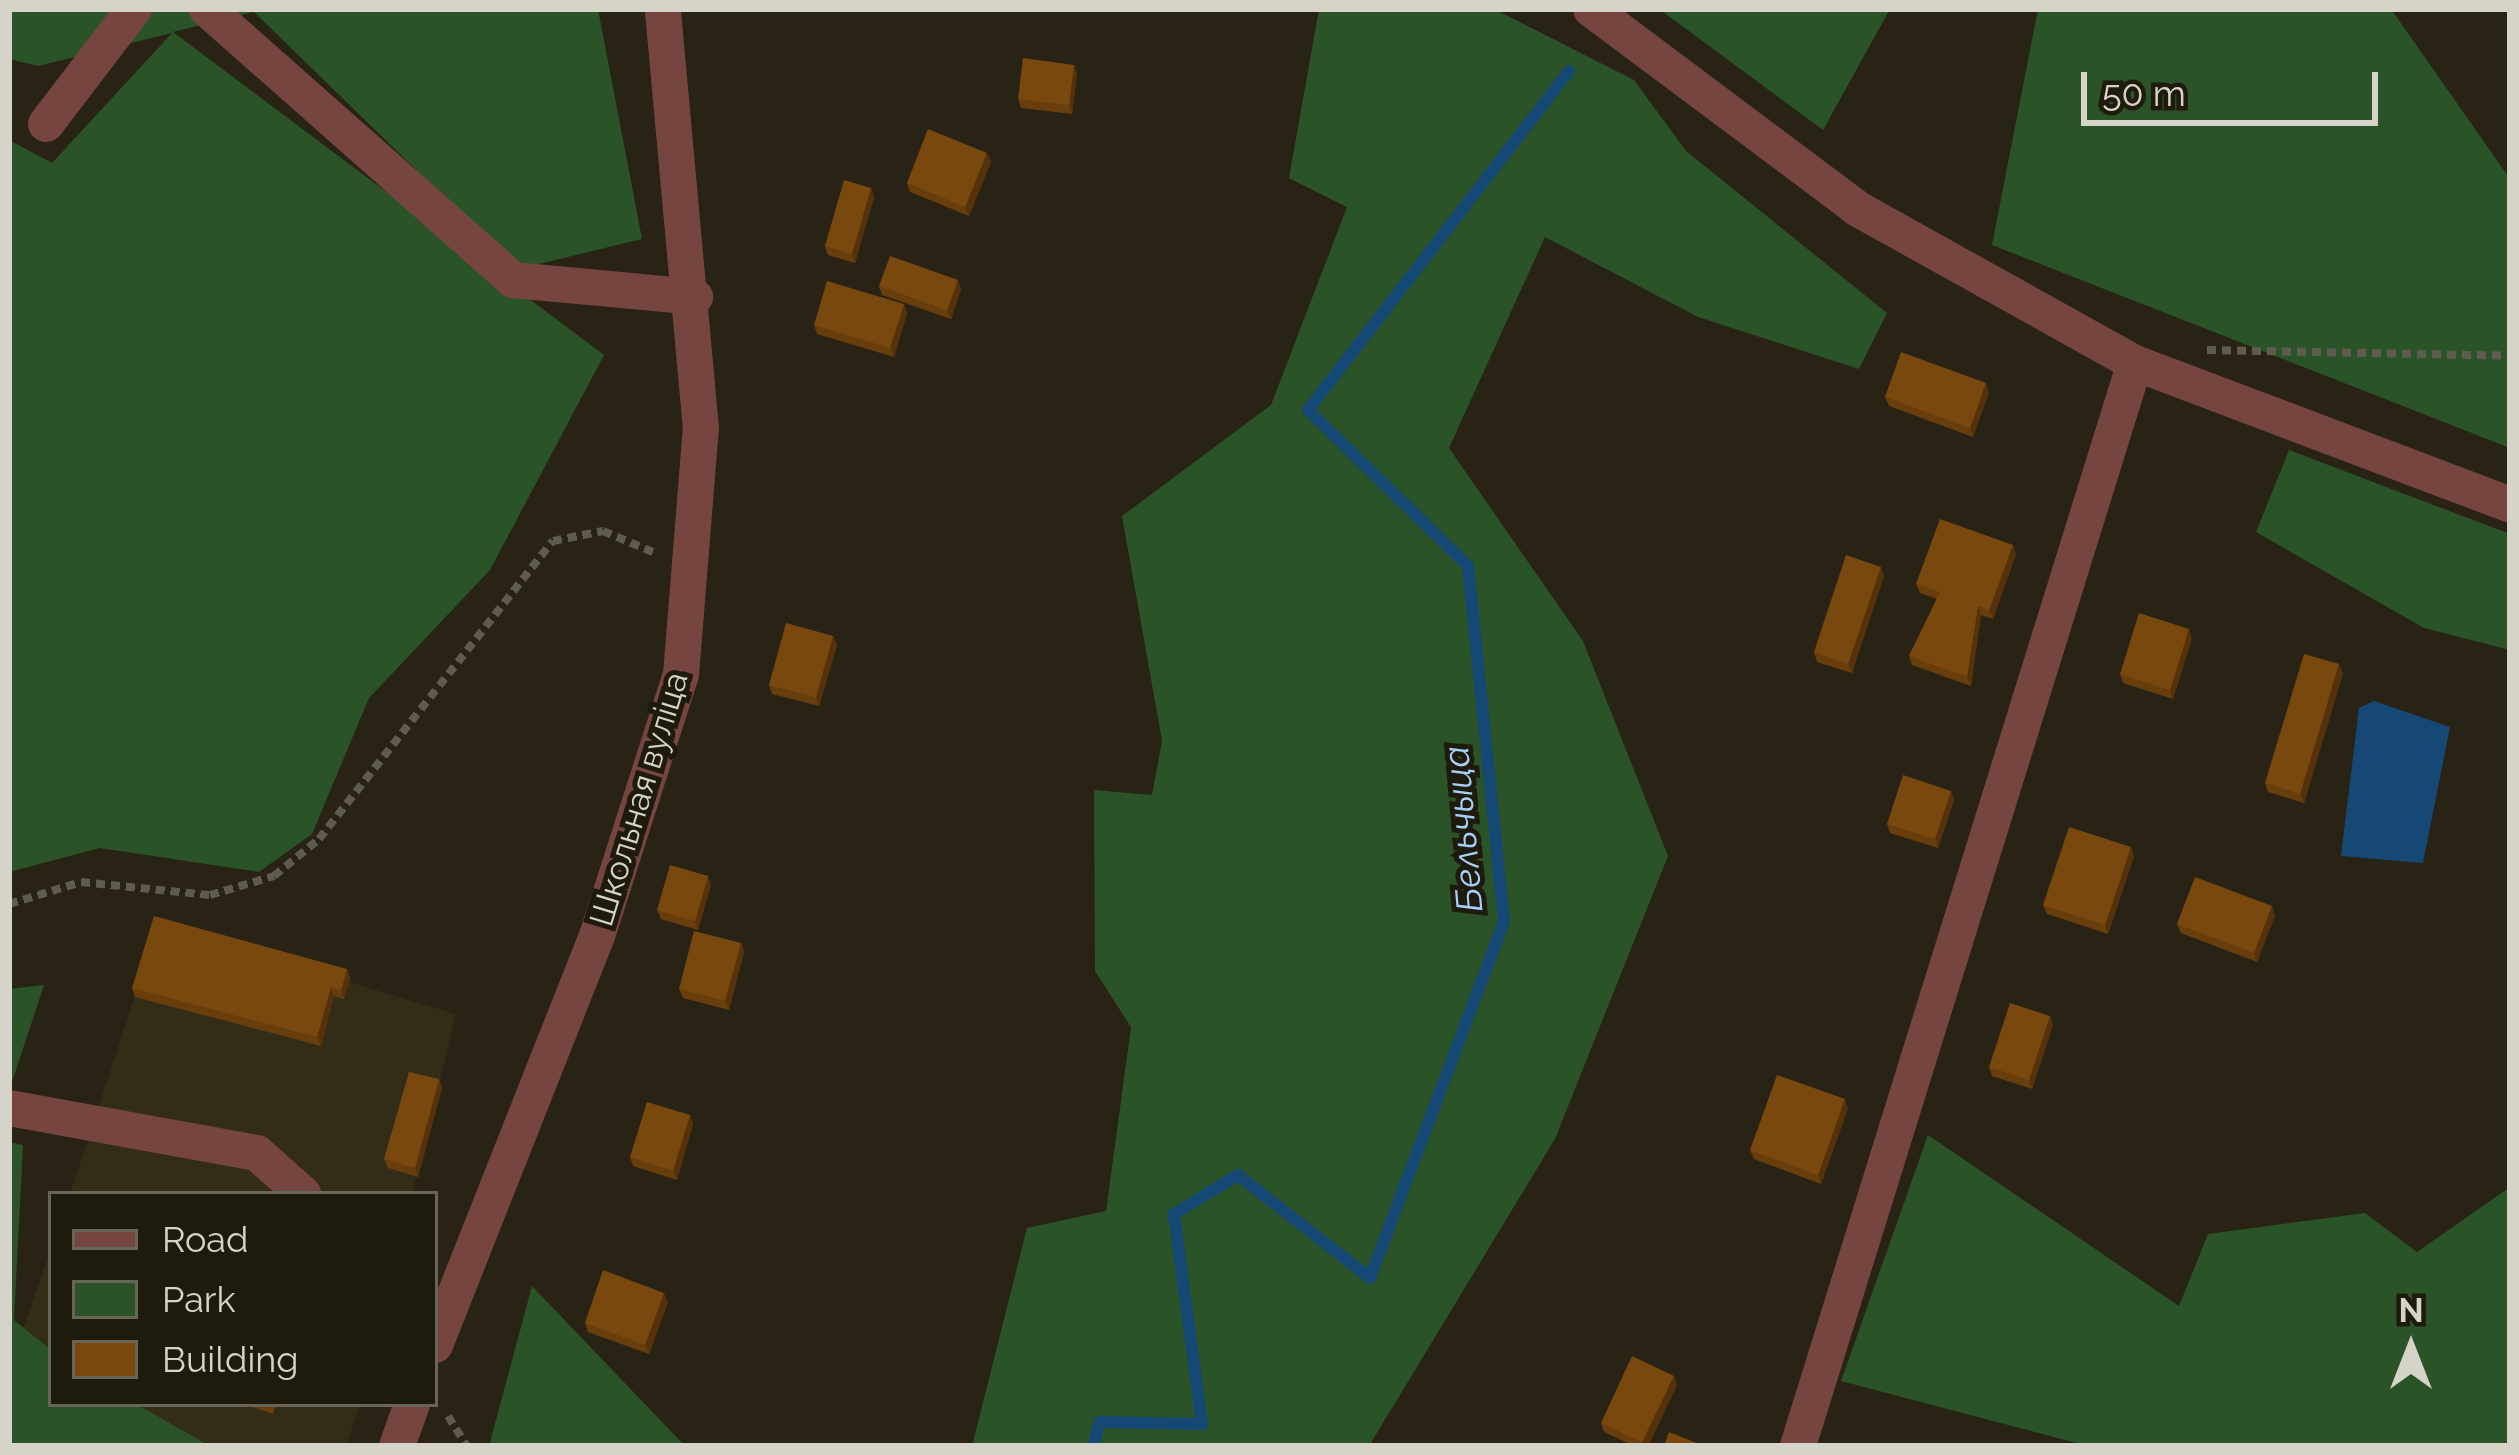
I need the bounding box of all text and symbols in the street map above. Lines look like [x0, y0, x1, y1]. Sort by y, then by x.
scale bar [2087, 48, 2384, 122]
text: 50 m [2102, 72, 2186, 114]
street label: Школьная вуліца [582, 667, 696, 931]
water label: Бельчыца [1434, 744, 1492, 914]
legend [48, 1191, 438, 1407]
text: Road [162, 1218, 248, 1260]
text: Park [162, 1278, 236, 1320]
north arrow [2351, 1287, 2471, 1407]
text: N [2398, 1291, 2424, 1330]
text: Building [162, 1338, 298, 1380]

